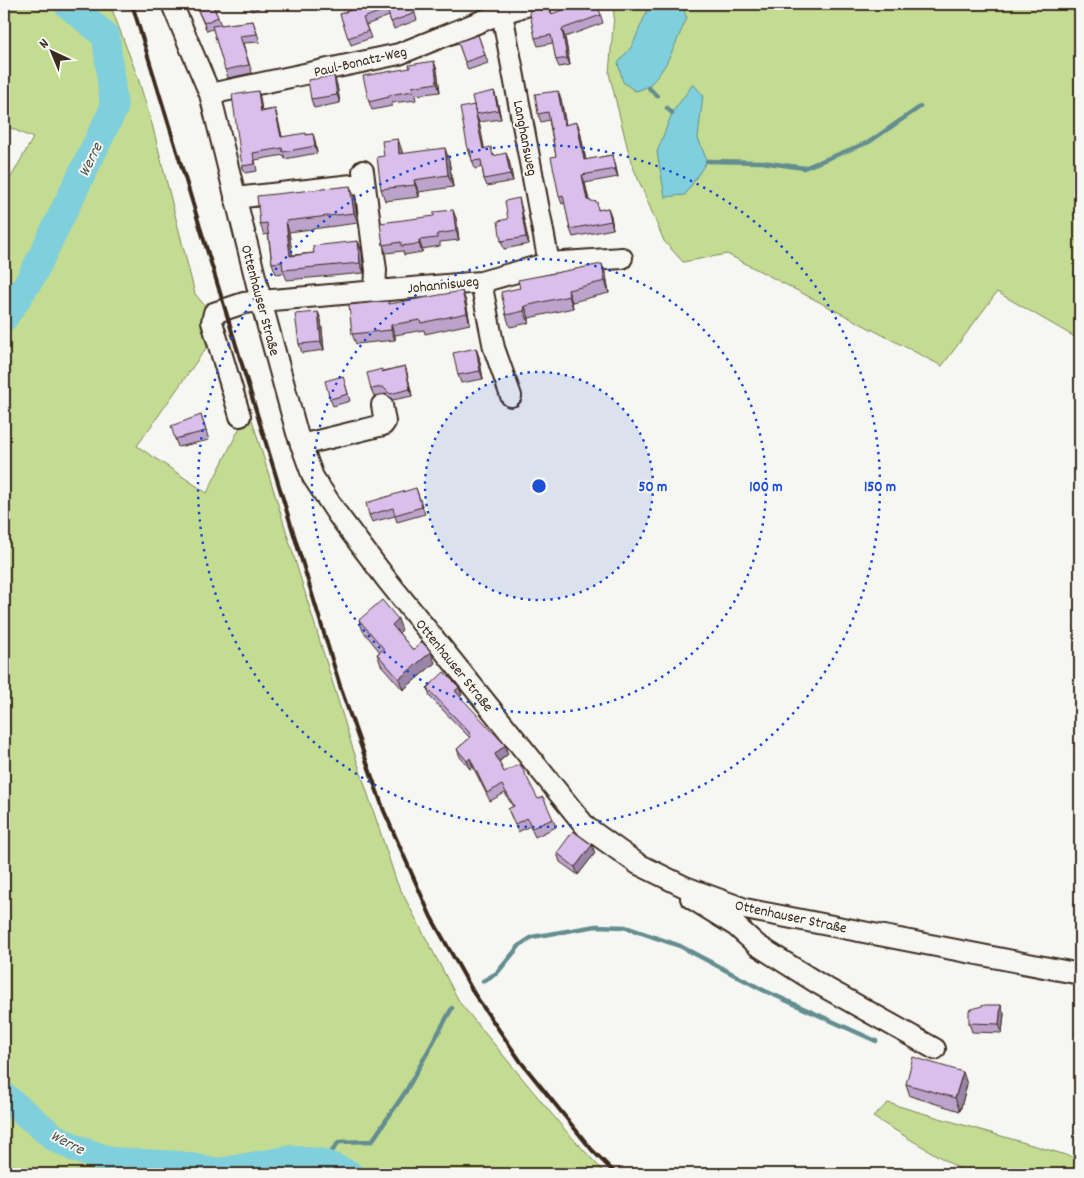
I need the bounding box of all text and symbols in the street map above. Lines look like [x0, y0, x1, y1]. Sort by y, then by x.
north arrow [28, 28, 78, 78]
text: N [35, 34, 54, 54]
street label: Paul-Bonatz-Weg [312, 42, 409, 84]
street label: Langhansweg [506, 99, 542, 178]
water label: Werre [73, 138, 110, 181]
street label: Ottenhauser Straße [234, 243, 285, 359]
street label: Johannisweg [406, 271, 480, 301]
centre of rings [530, 477, 548, 495]
text: 50 m [639, 477, 667, 499]
text: 100 m [749, 477, 783, 499]
text: 150 m [864, 477, 896, 499]
street label: Ottenhauser Straße [409, 615, 498, 718]
street label: Ottenhauser Straße [733, 895, 849, 941]
water label: Werre [46, 1125, 89, 1162]

